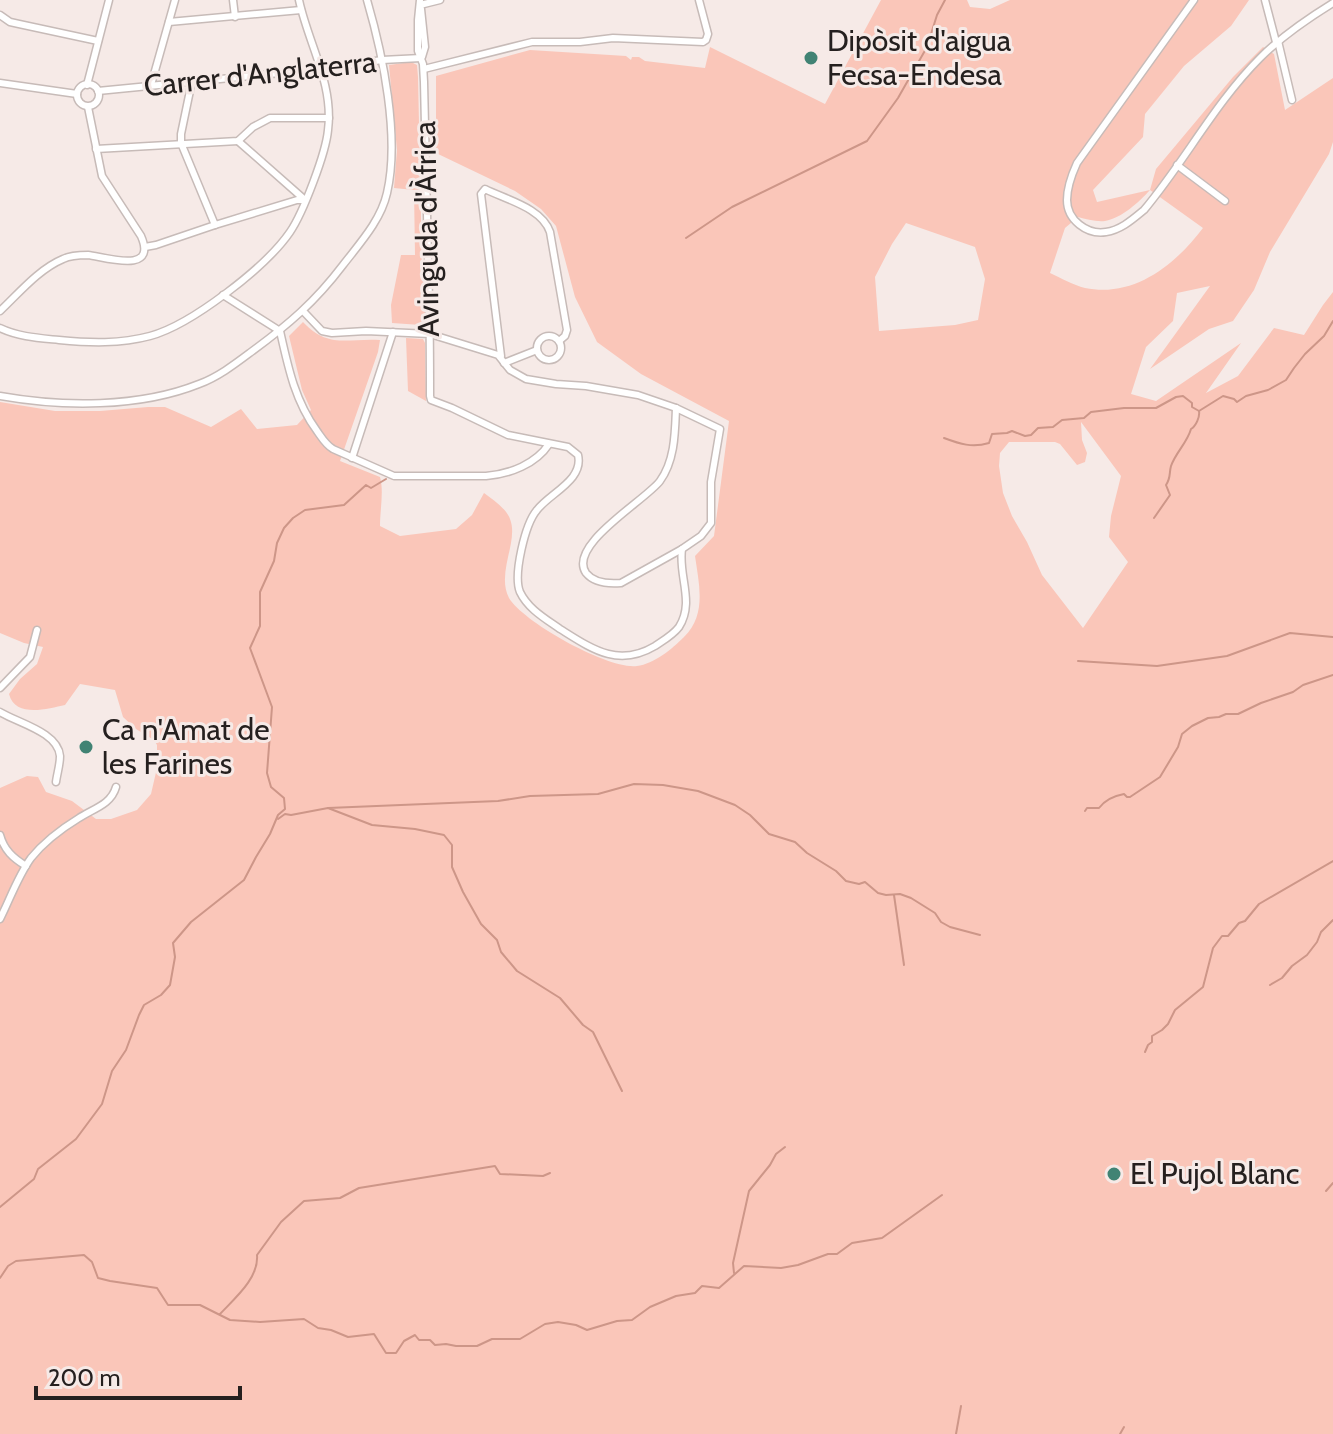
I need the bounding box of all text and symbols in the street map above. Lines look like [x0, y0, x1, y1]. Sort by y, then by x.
place label: Dipòsit d'aigua Fecsa-Endesa [827, 22, 1012, 93]
street label: Carrer d'Anglaterra [142, 43, 379, 104]
marker: Dipòsit d'aigua Fecsa-Endesa [802, 49, 820, 67]
street label: Avinguda d'Àfrica [406, 120, 447, 337]
place label: Ca n'Amat de les Farines [102, 711, 270, 782]
marker: Ca n'Amat de les Farines [77, 738, 95, 756]
place label: El Pujol Blanc [1130, 1155, 1299, 1192]
marker: El Pujol Blanc [1105, 1165, 1123, 1183]
scale bar [36, 1350, 240, 1400]
text: 200 m [48, 1363, 121, 1392]

